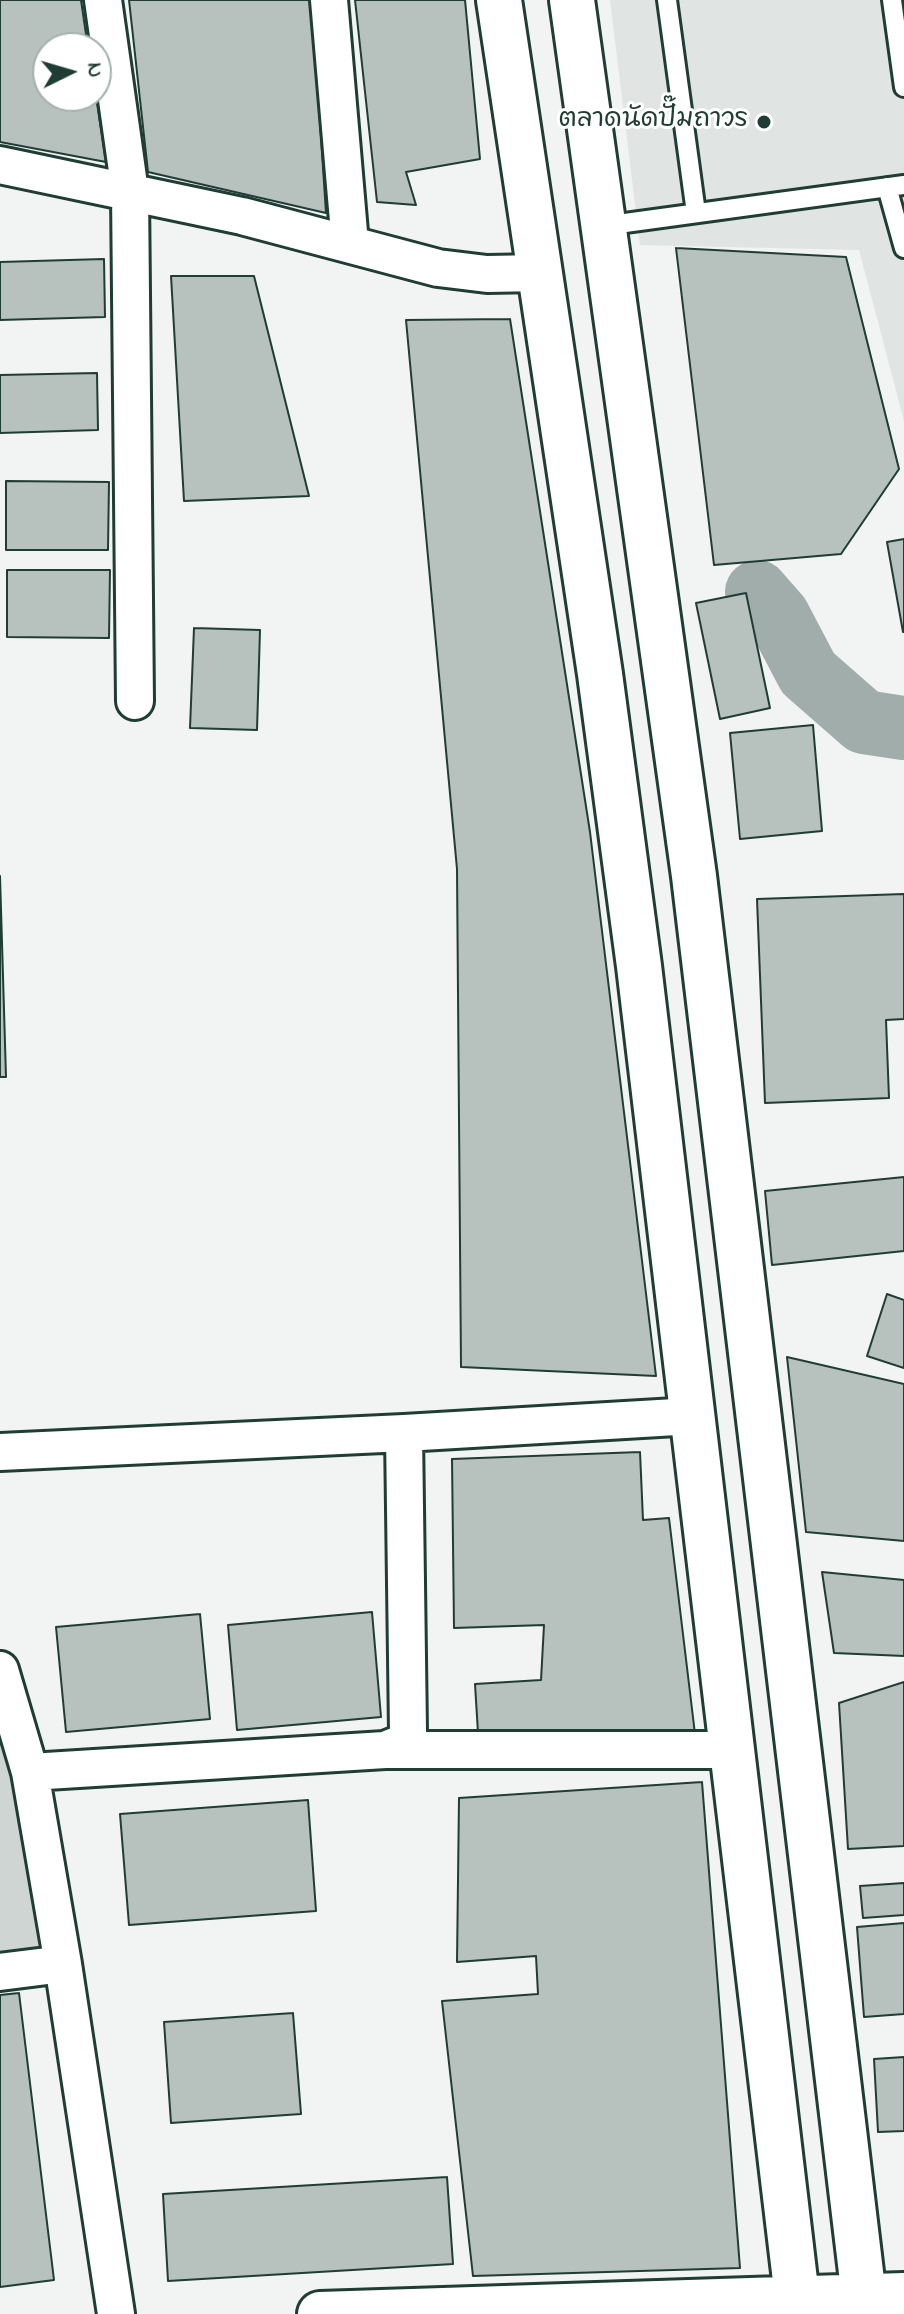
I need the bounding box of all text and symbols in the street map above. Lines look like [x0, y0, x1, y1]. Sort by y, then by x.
north arrow [32, 32, 112, 112]
text: N [77, 61, 111, 79]
place label: ตลาดนัดปั๊มถาวร [558, 106, 748, 138]
marker: ตลาดนัดปั๊มถาวร [755, 113, 773, 131]

